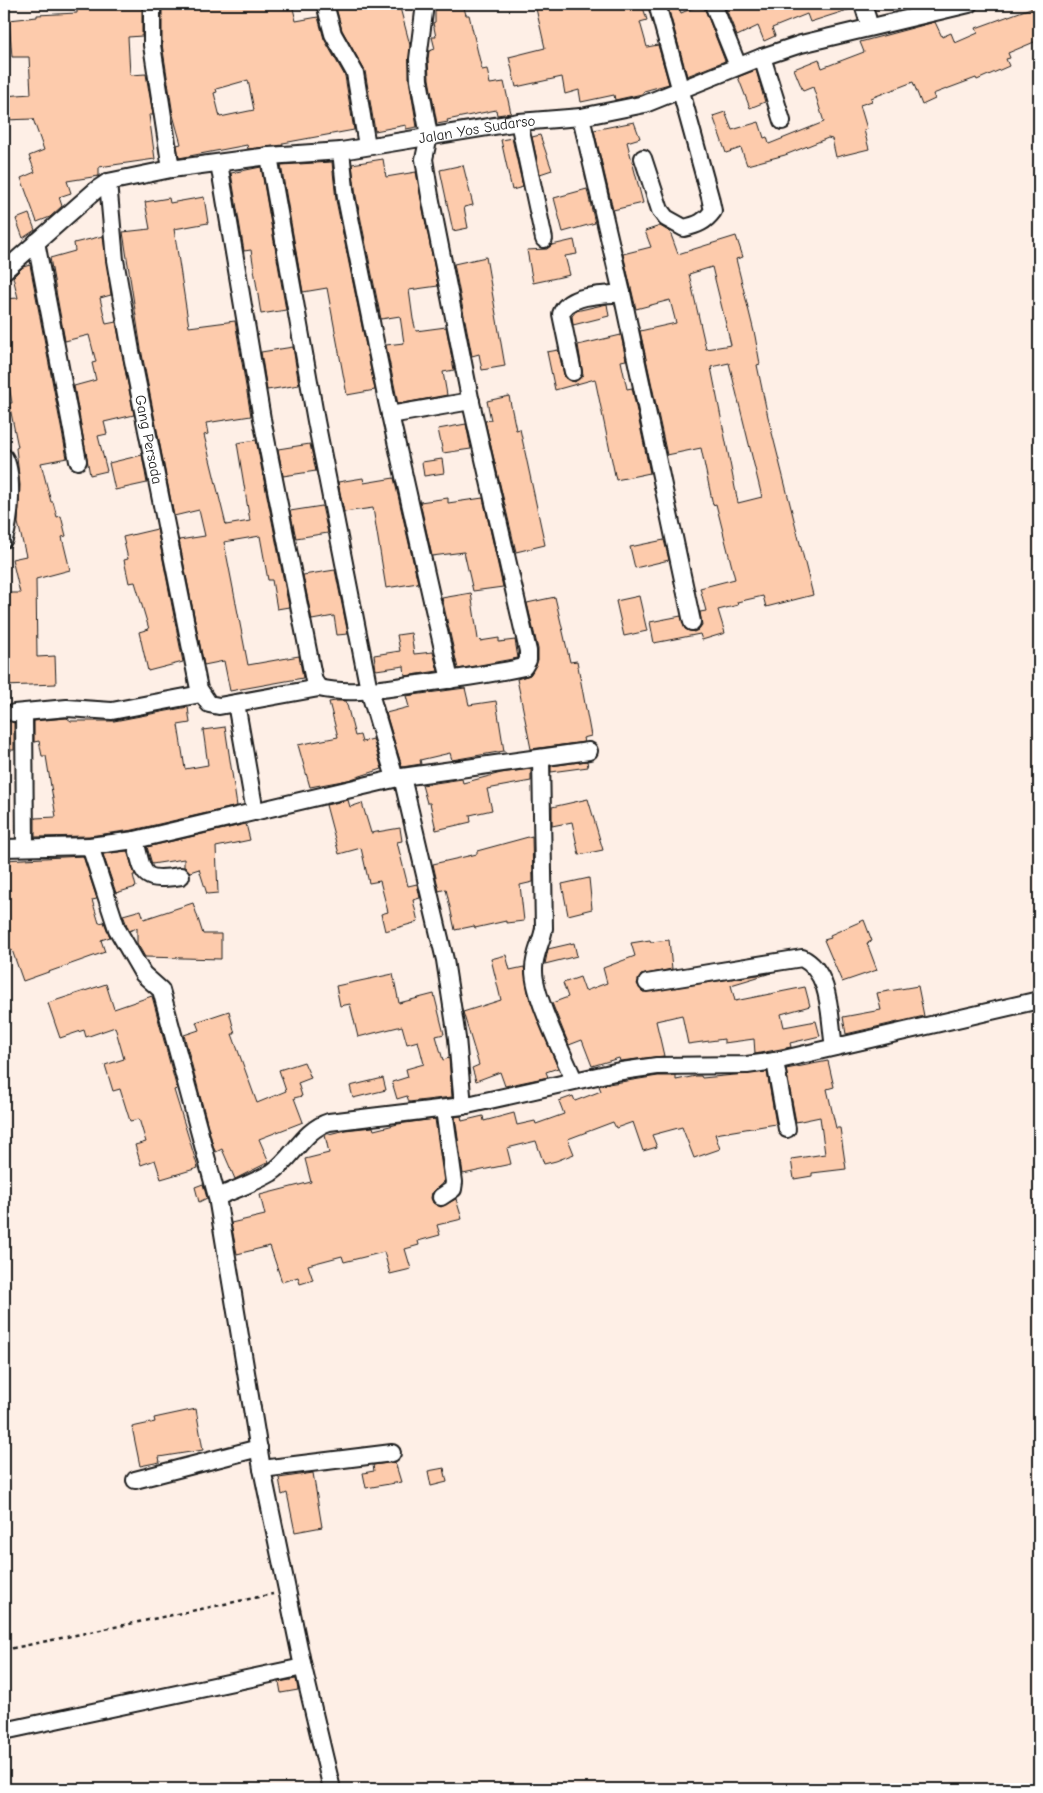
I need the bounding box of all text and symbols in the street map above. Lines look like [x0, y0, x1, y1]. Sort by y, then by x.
street label: Jalan Yos Sudarso [417, 112, 536, 147]
street label: Gang Persada [131, 393, 167, 486]

